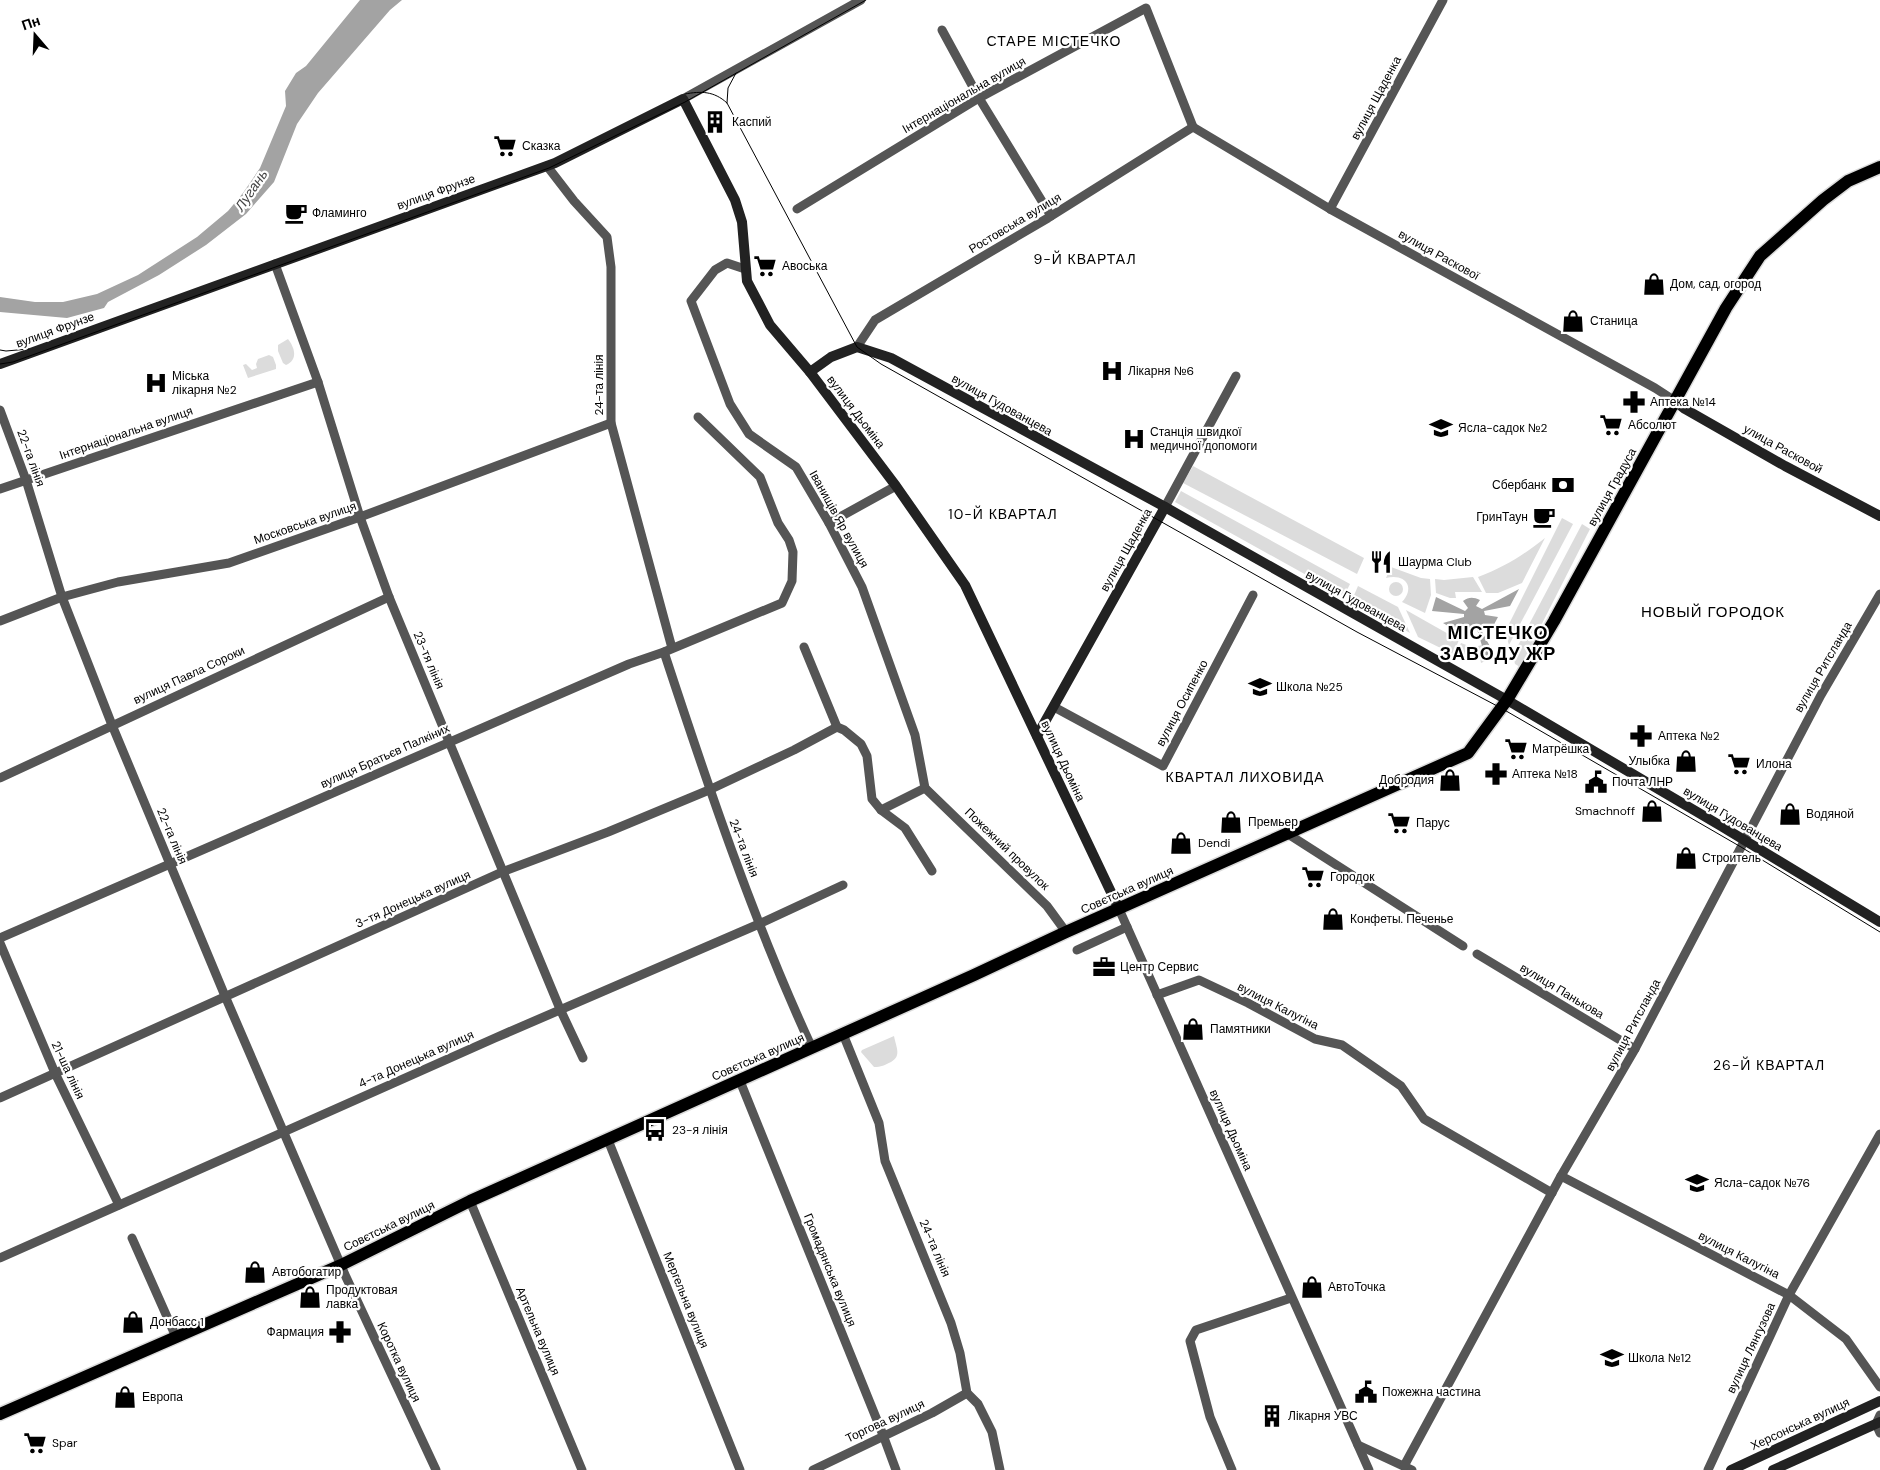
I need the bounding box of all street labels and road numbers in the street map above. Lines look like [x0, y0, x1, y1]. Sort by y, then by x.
street label: Інтернаціональна вулиця [899, 53, 1029, 137]
street label: вулиця Щаденка [1347, 53, 1405, 143]
street label: вулиця Фрунзе [395, 170, 478, 214]
street label: Ростовська вулиця [966, 189, 1064, 257]
street label: вулиця Раскової [1395, 226, 1483, 284]
street label: вулиця Фрунзе [14, 308, 97, 352]
street label: 24-та лінія [591, 354, 607, 416]
street label: вулиця Гудованцева [949, 371, 1056, 440]
street label: вулиця Дьоміна [823, 372, 889, 452]
street label: Інтернаціональна вулиця [57, 403, 195, 463]
street label: улица Расковой [1741, 421, 1825, 477]
street label: 22-га лінія [13, 427, 49, 489]
street label: вулиця Градуса [1584, 445, 1640, 529]
street label: Іванищів Яр вулиця [806, 467, 872, 571]
street label: Московська вулиця [251, 498, 359, 548]
street label: вулиця Щаденка [1097, 505, 1156, 594]
street label: вулиця Гудованцева [1303, 567, 1410, 636]
street label: вулиця Ритсланда [1791, 618, 1856, 715]
street label: 23-тя лінія [410, 629, 448, 691]
street label: вулиця Павла Сороки [131, 642, 247, 708]
street label: вулиця Осипенко [1152, 657, 1212, 749]
street label: вулиця Дьоміна [1037, 718, 1089, 804]
street label: вулиця Братьєв Палкіних [318, 720, 452, 792]
street label: вулиця Гудованцева [1680, 783, 1786, 855]
street label: Пожежний провулок [961, 804, 1053, 894]
street label: 22-га лінія [153, 805, 191, 867]
street label: 24-та лінія [726, 817, 762, 879]
street label: Совєтська вулиця [1078, 862, 1176, 918]
street label: 3-тя Донецька вулиця [353, 866, 473, 932]
street label: вулиця Панькова [1517, 960, 1607, 1023]
street label: вулиця Ритсланда [1602, 976, 1664, 1074]
street label: вулиця Калугіна [1235, 979, 1322, 1034]
street label: 4-та Донецька вулиця [356, 1026, 476, 1092]
street label: Совєтська вулиця [709, 1029, 807, 1085]
street label: 21-ша лінія [48, 1038, 88, 1102]
street label: вулиця Дьоміна [1206, 1087, 1256, 1173]
street label: Совєтська вулиця [341, 1197, 437, 1255]
street label: Громадянська вулиця [800, 1211, 860, 1329]
street label: 24-та лінія [916, 1217, 954, 1279]
street label: вулиця Калугіна [1696, 1228, 1783, 1283]
street label: Мергельна вулиця [659, 1249, 713, 1351]
street label: Артельна вулиця [512, 1284, 564, 1378]
street label: вулиця Лянгузова [1723, 1300, 1779, 1396]
street label: Коротка вулиця [373, 1319, 425, 1405]
street label: Херсонська вулиця [1748, 1394, 1852, 1454]
street label: Торгова вулиця [843, 1396, 927, 1446]

